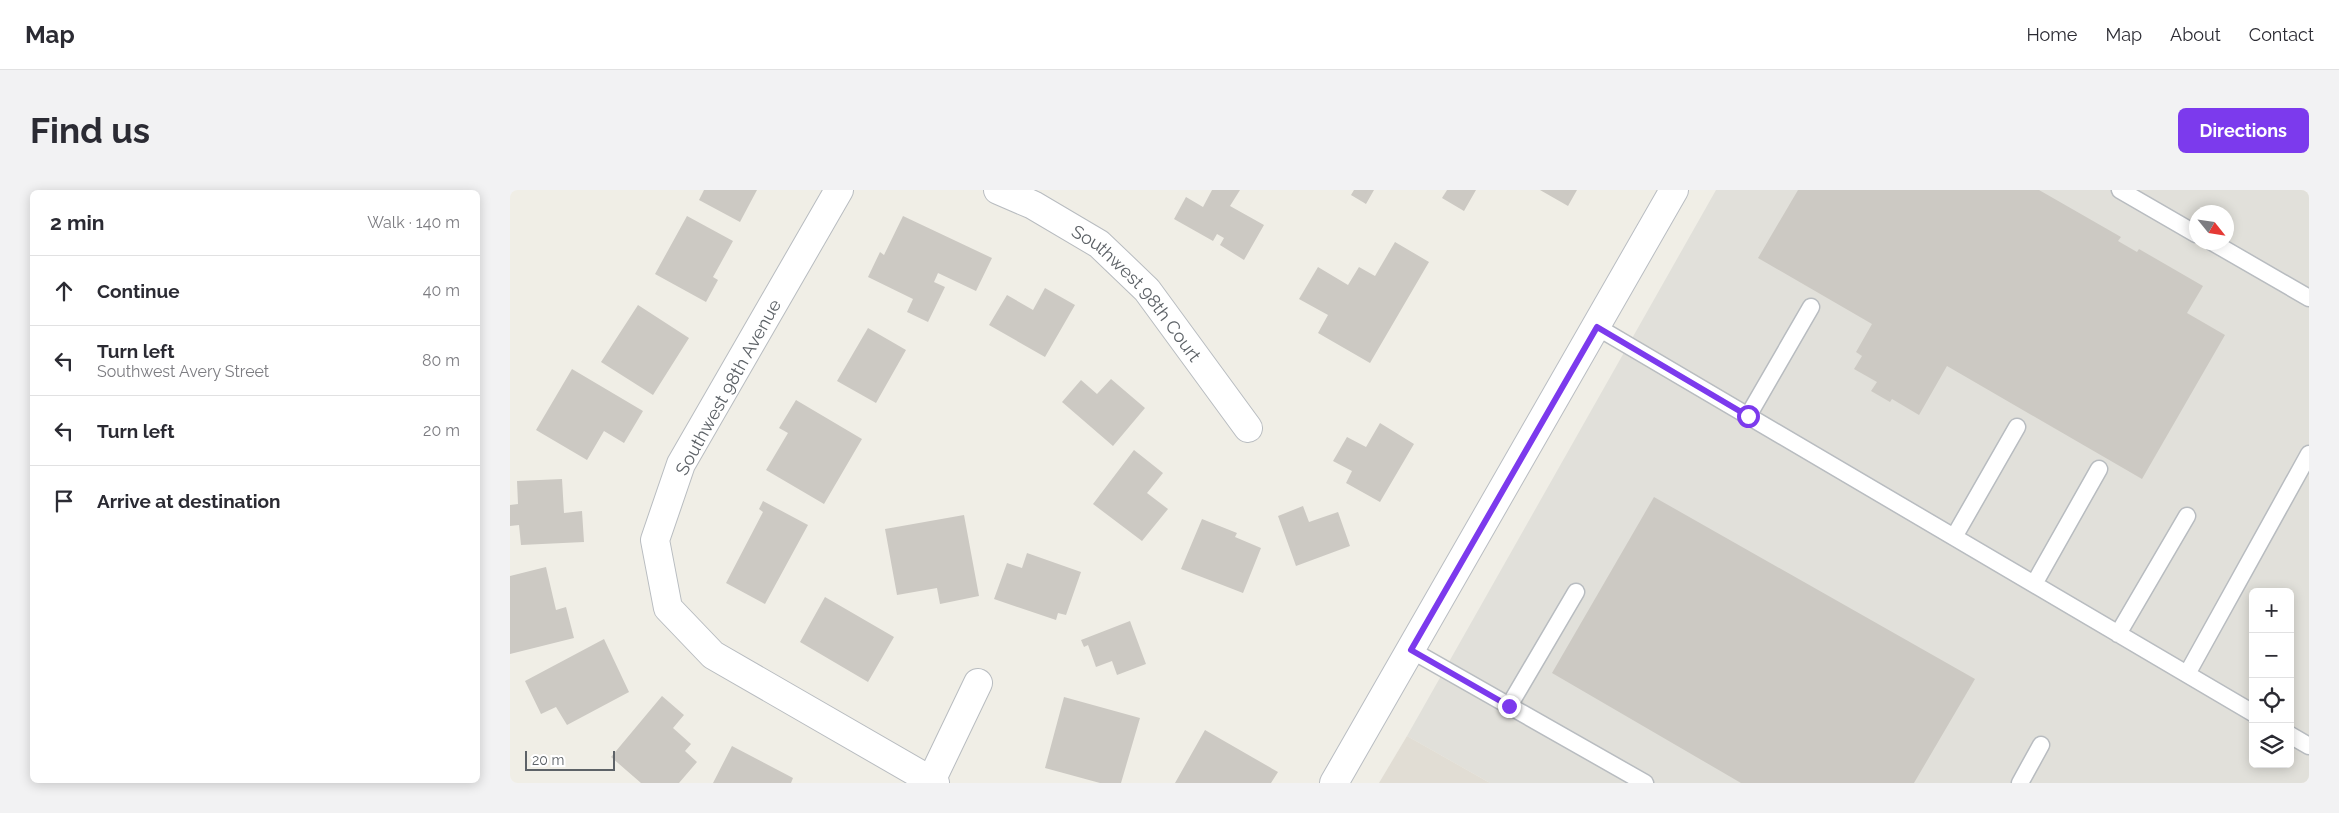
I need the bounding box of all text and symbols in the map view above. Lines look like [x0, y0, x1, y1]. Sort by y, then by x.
text: Map [25, 20, 75, 49]
text: Home [2026, 24, 2077, 45]
text: Map [2105, 24, 2142, 45]
text: About [2170, 24, 2221, 45]
text: Contact [2249, 24, 2314, 45]
button: Directions [2178, 108, 2309, 153]
text: Find us [30, 110, 150, 151]
north arrow [2189, 205, 2234, 250]
text: 2 min [50, 210, 104, 235]
text: Walk · 140 m [367, 213, 460, 232]
street label: Southwest 98th Court [1068, 220, 1206, 365]
icon: ahead [50, 277, 78, 305]
text: Continue [97, 280, 180, 302]
text: 40 m [423, 281, 460, 300]
street label: Southwest 98th Avenue [671, 295, 785, 479]
text: Turn left [97, 340, 174, 362]
icon: left [50, 347, 78, 375]
text: 80 m [422, 351, 460, 370]
text: Southwest Avery Street [97, 362, 269, 381]
route start [1737, 405, 1760, 428]
icon: left [50, 417, 78, 445]
text: Turn left [97, 420, 174, 442]
text: 20 m [423, 421, 460, 440]
icon: arrive [50, 487, 78, 515]
text: Arrive at destination [97, 490, 281, 512]
map controls [2249, 588, 2294, 768]
button: + [2249, 588, 2294, 633]
button: − [2249, 633, 2294, 678]
button: locate [2249, 678, 2294, 723]
route end [1498, 695, 1521, 718]
button: layers [2249, 723, 2294, 768]
scale bar [525, 748, 615, 771]
text: 20 m [532, 752, 564, 768]

